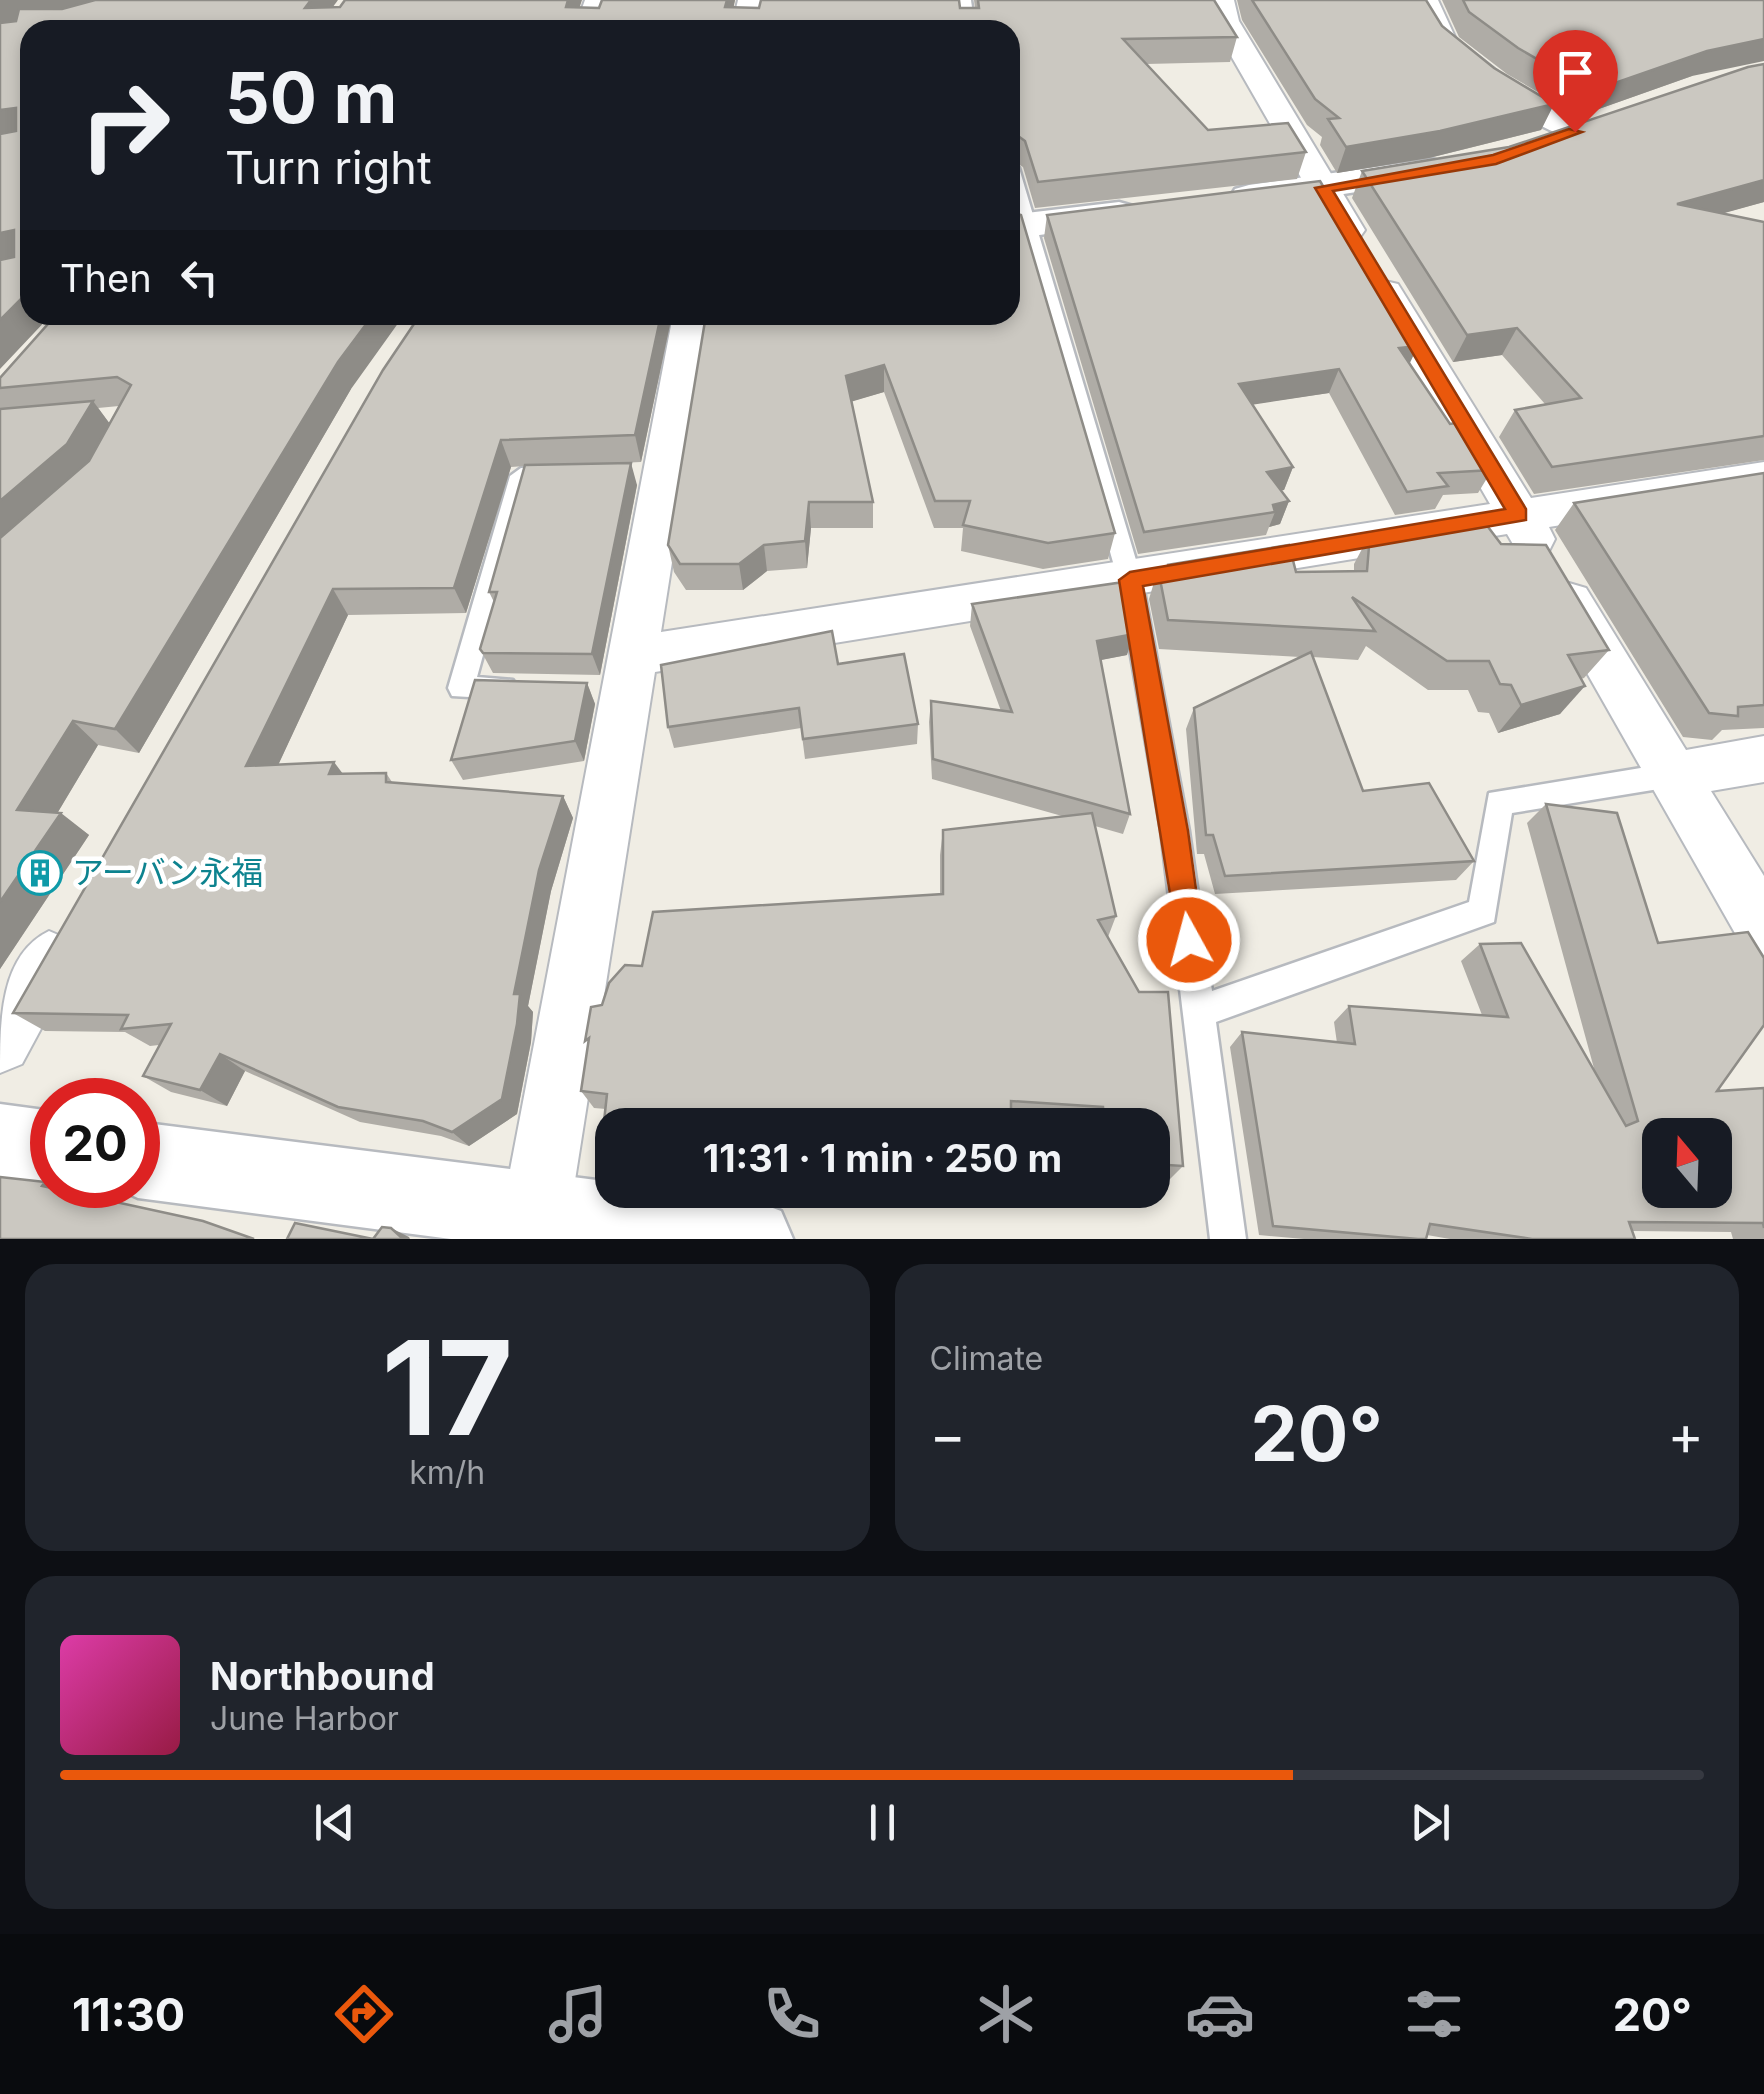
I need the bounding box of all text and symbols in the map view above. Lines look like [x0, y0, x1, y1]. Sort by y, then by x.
pin [1533, 30, 1618, 133]
icon: arrive [1548, 45, 1603, 100]
text: 50 m [225, 55, 397, 140]
icon: right [60, 60, 190, 190]
text: Turn right [225, 140, 432, 195]
icon: left [172, 250, 227, 305]
text: Then [60, 255, 152, 301]
building icon: アーバン永福 [17, 850, 63, 896]
place label: アーバン永福 [72, 853, 263, 892]
position arrow [1137, 888, 1241, 992]
speed limit sign: 20 [30, 1078, 160, 1208]
north arrow [1642, 1118, 1732, 1208]
map controls [1642, 1118, 1732, 1208]
text: 11:31 · 1 min · 250 m [703, 1135, 1062, 1181]
text: 17 [381, 1309, 513, 1466]
text: Climate [930, 1339, 1043, 1378]
text: 20° [1251, 1388, 1383, 1479]
text: − [930, 1402, 966, 1468]
text: + [1668, 1402, 1704, 1468]
text: km/h [409, 1453, 485, 1492]
text: Northbound [210, 1653, 435, 1699]
text: June Harbor [210, 1699, 399, 1738]
icon: previous [307, 1795, 362, 1850]
icon: pause [855, 1795, 910, 1850]
icon: next [1403, 1795, 1458, 1850]
icon: directions [329, 1979, 399, 2049]
icon: music [543, 1979, 613, 2049]
icon: phone [757, 1979, 827, 2049]
icon: climate [971, 1979, 1041, 2049]
icon: car [1185, 1979, 1255, 2049]
icon: filters [1399, 1979, 1469, 2049]
text: 11:30 [72, 1987, 185, 2042]
text: 20° [1613, 1987, 1692, 2042]

